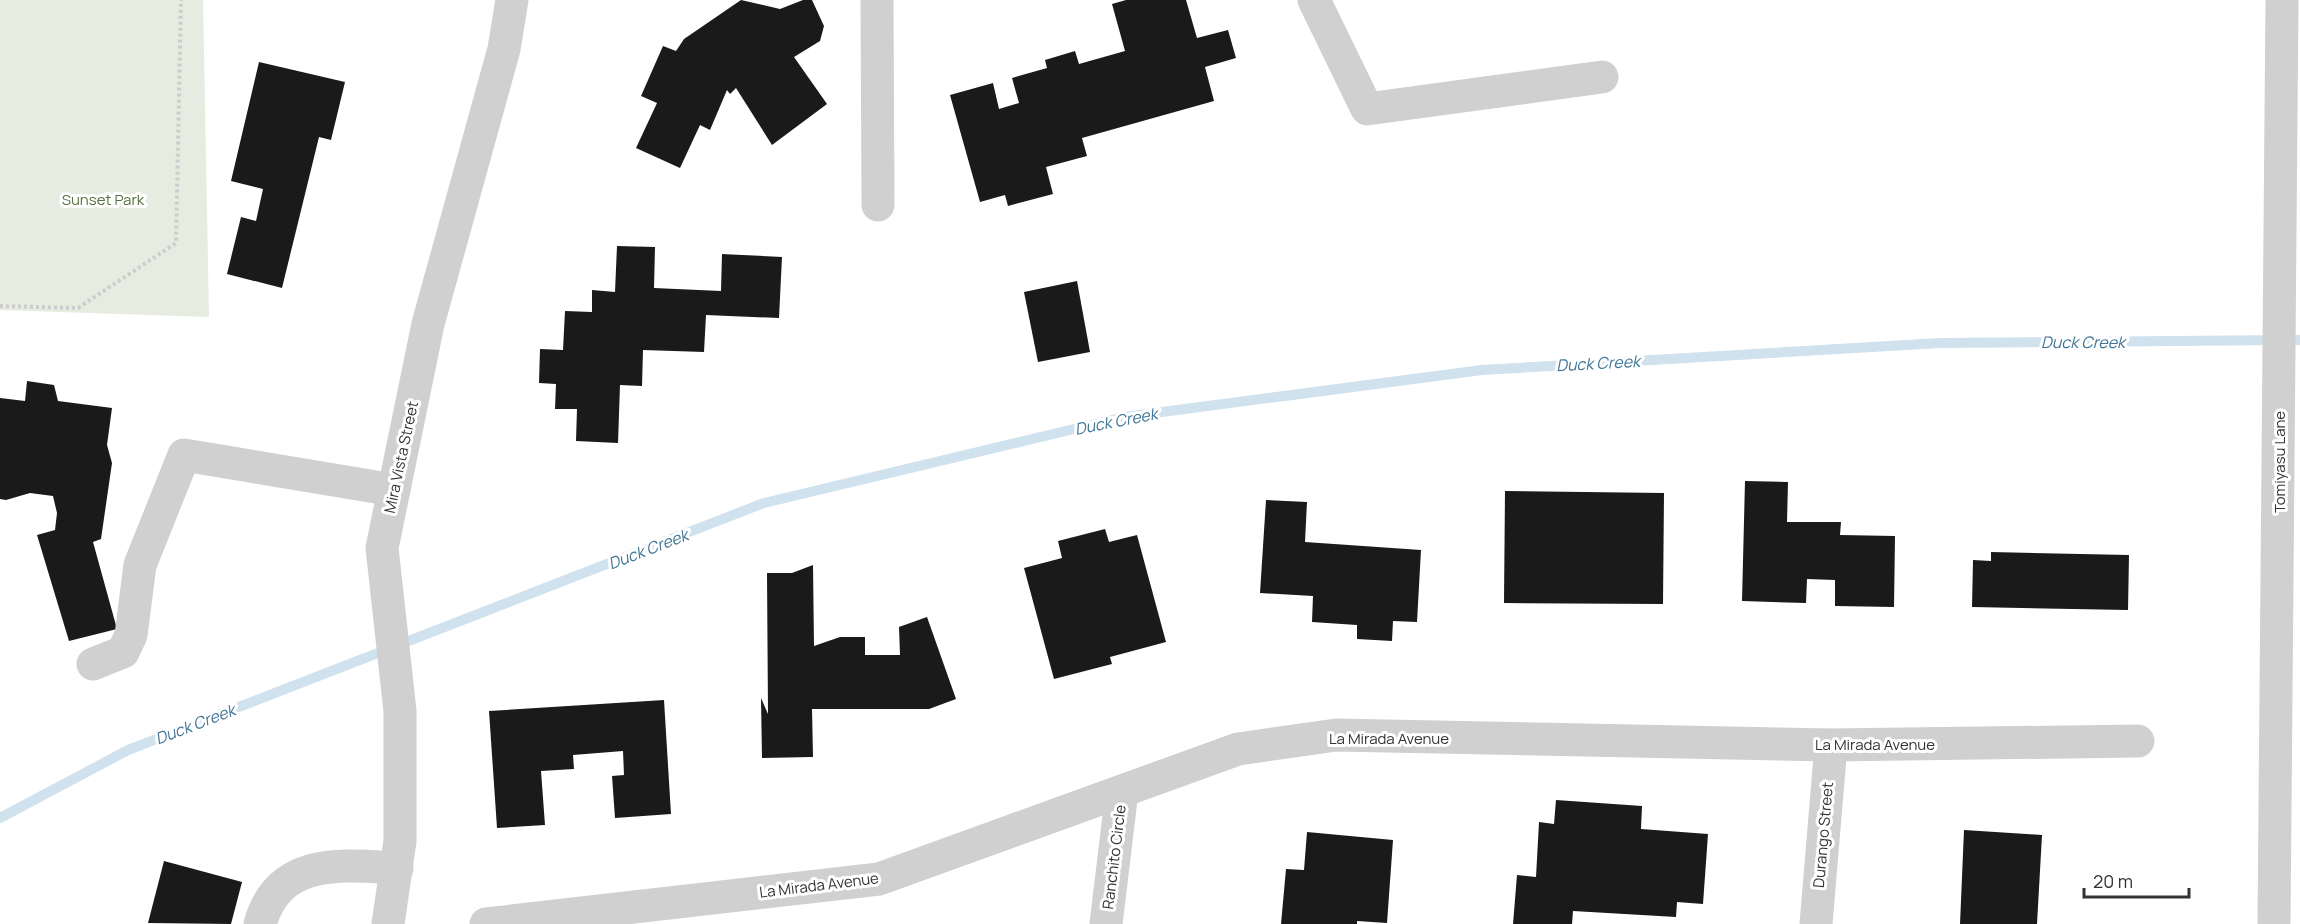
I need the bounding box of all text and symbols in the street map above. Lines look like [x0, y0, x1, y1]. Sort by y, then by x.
park label: Sunset Park [62, 189, 145, 210]
water label: Duck Creek [2041, 331, 2127, 353]
water label: Duck Creek [1556, 350, 1643, 376]
street label: Mira Vista Street [379, 399, 423, 515]
water label: Duck Creek [1073, 402, 1161, 440]
street label: Tomiyasu Lane [2269, 411, 2290, 513]
water label: Duck Creek [605, 523, 693, 574]
water label: Duck Creek [152, 698, 240, 749]
street label: La Mirada Avenue [1329, 728, 1449, 749]
street label: La Mirada Avenue [1815, 734, 1935, 755]
street label: Durango Street [1808, 781, 1838, 889]
street label: Ranchito Circle [1097, 803, 1131, 910]
scale bar [2084, 861, 2189, 899]
street label: La Mirada Avenue [758, 867, 880, 903]
text: 20 m [2093, 869, 2133, 893]

